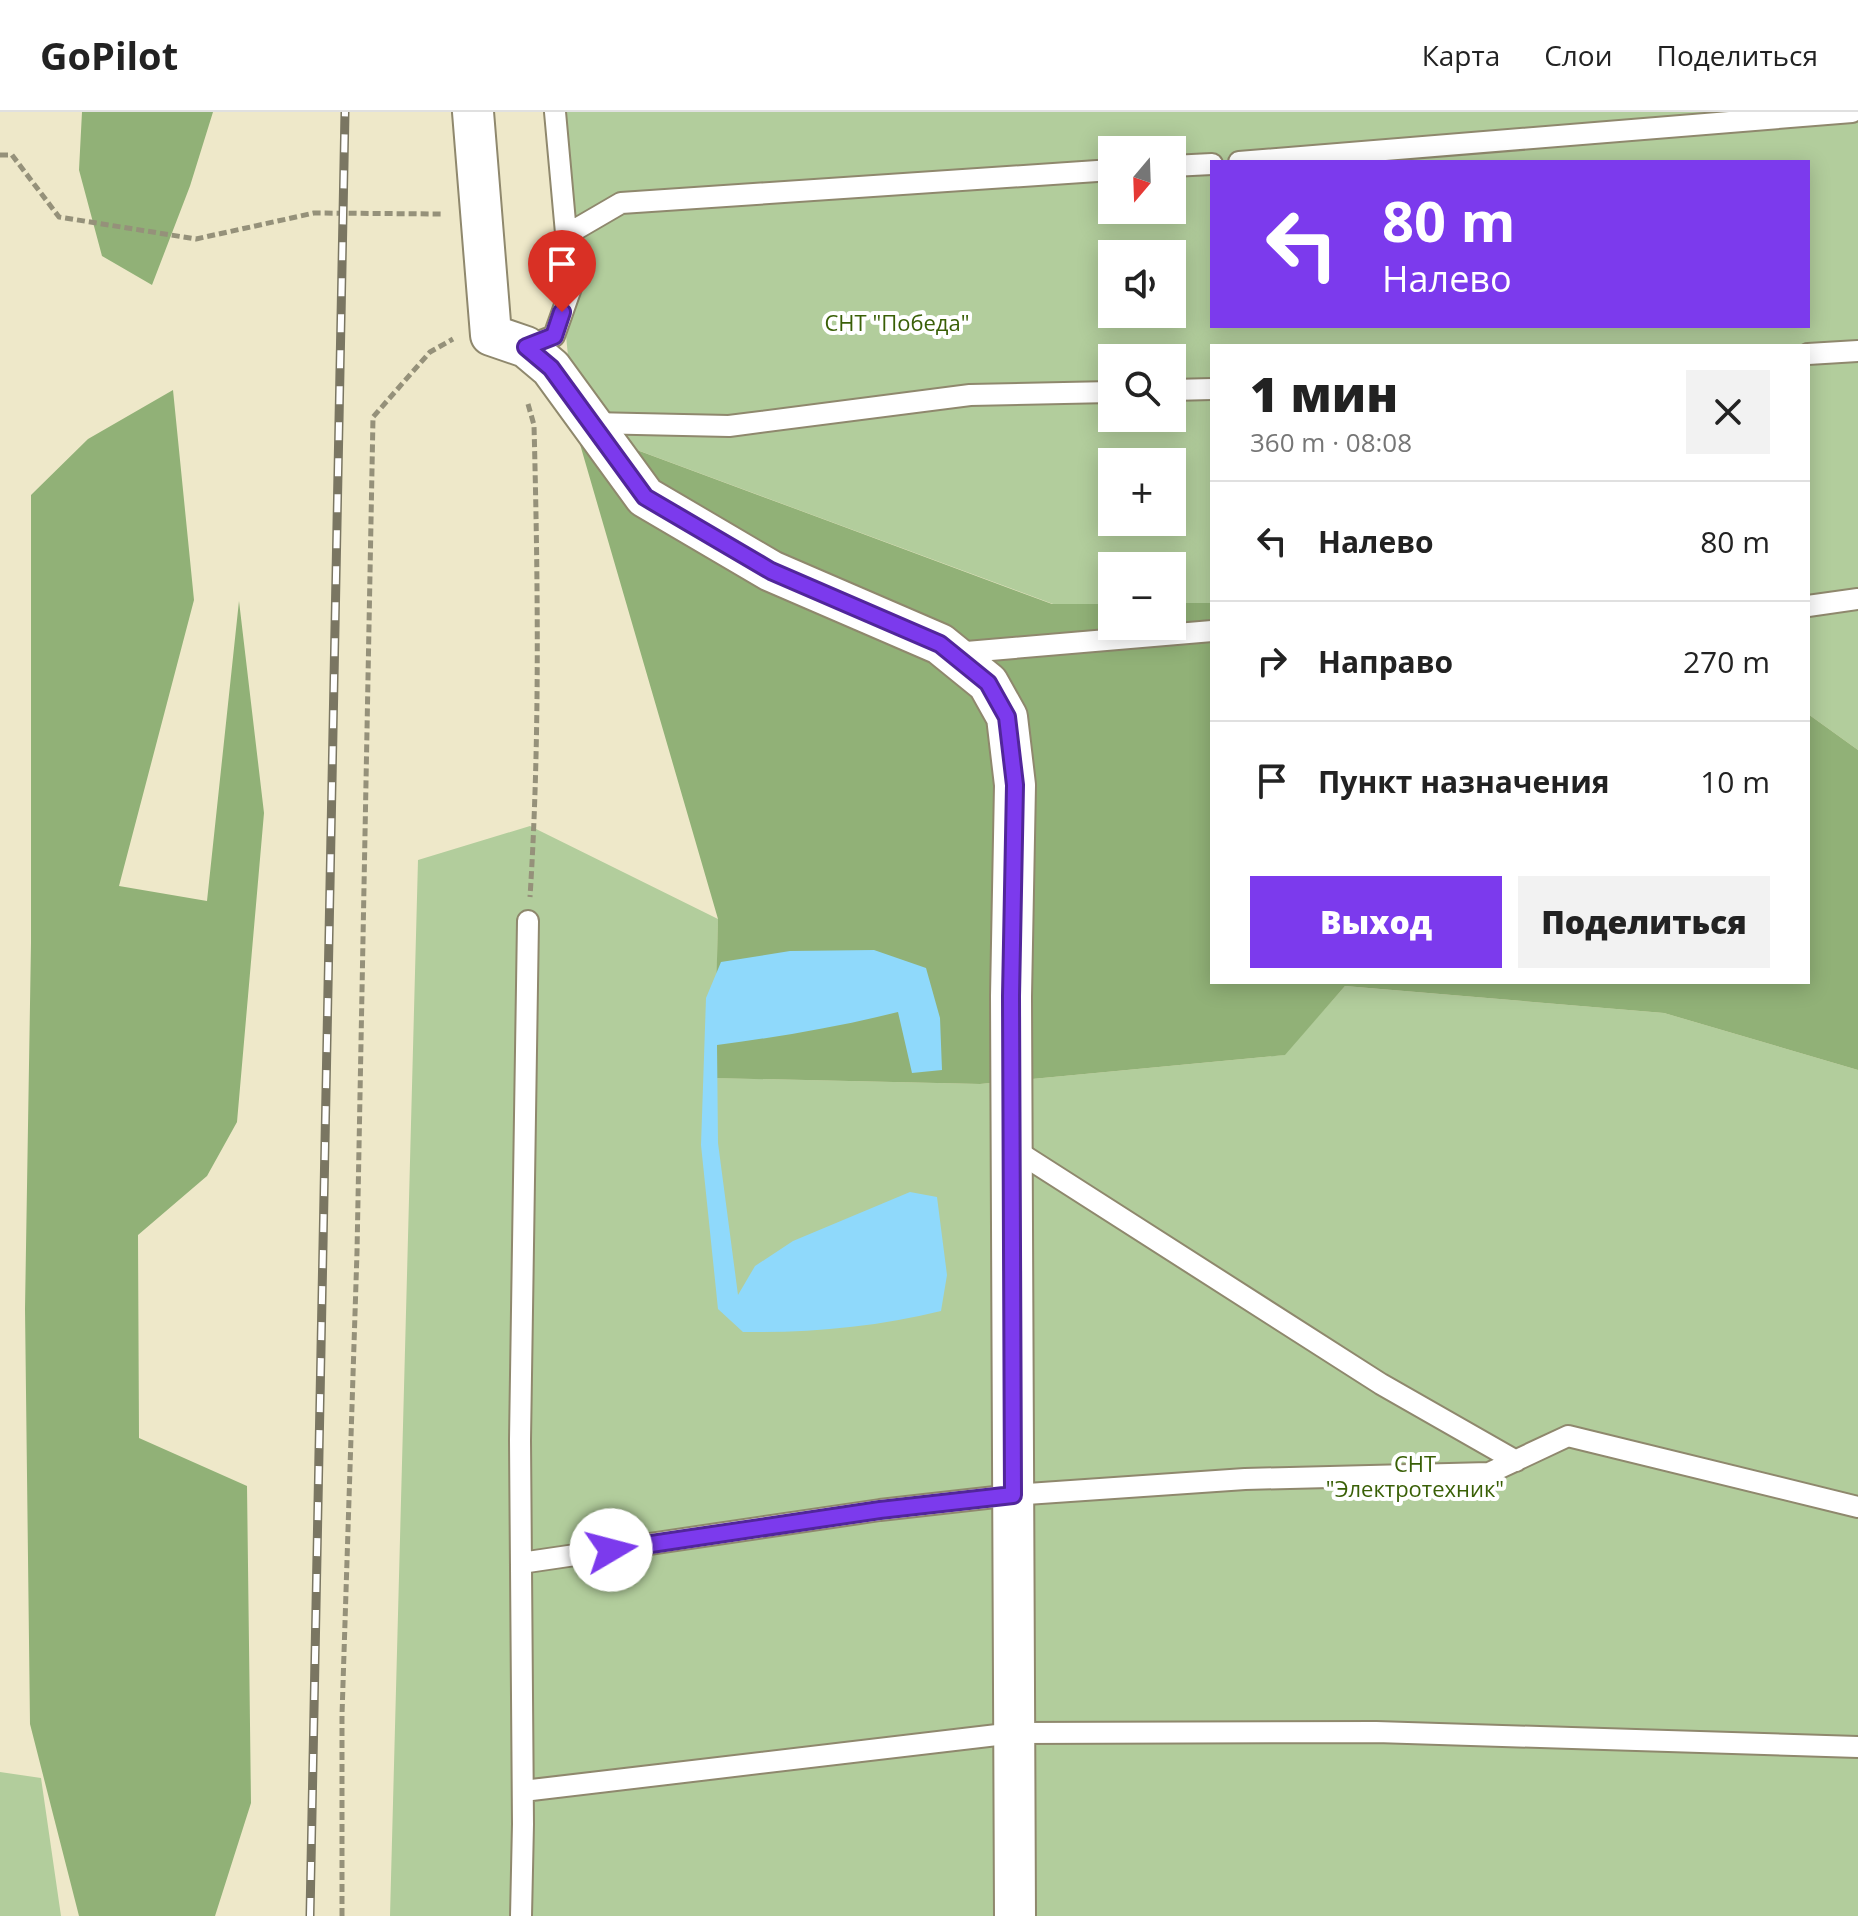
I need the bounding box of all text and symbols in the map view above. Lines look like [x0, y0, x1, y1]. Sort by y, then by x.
text: GoPilot [40, 29, 178, 81]
text: Карта [1422, 36, 1500, 74]
text: Слои [1544, 36, 1613, 74]
text: Поделиться [1657, 36, 1818, 74]
north arrow [1098, 136, 1186, 224]
map controls [1098, 136, 1186, 640]
text: 80 m [1382, 182, 1516, 258]
icon: left [1250, 192, 1354, 296]
pin [528, 230, 596, 312]
button: sound [1098, 240, 1186, 328]
icon: arrive [540, 242, 584, 286]
text: Налево [1382, 254, 1512, 303]
park label: СНТ "Победа" [825, 307, 970, 337]
button: search [1098, 344, 1186, 432]
text: 1 мин [1250, 361, 1398, 426]
button: close [1686, 370, 1770, 454]
text: 360 m · 08:08 [1250, 424, 1412, 460]
button: + [1098, 448, 1186, 536]
icon: left [1250, 519, 1294, 563]
text: Налево [1318, 521, 1434, 562]
text: 80 m [1700, 521, 1770, 562]
button: − [1098, 552, 1186, 640]
icon: right [1250, 639, 1294, 683]
text: Направо [1318, 641, 1453, 682]
text: 270 m [1683, 641, 1770, 682]
icon: arrive [1250, 759, 1294, 803]
text: Пункт назначения [1318, 761, 1610, 802]
text: 10 m [1700, 761, 1770, 802]
button: Выход [1250, 876, 1502, 968]
button: Поделиться [1518, 876, 1770, 968]
park label: СНТ "Электротехник" [1326, 1448, 1504, 1503]
position arrow [569, 1508, 653, 1592]

